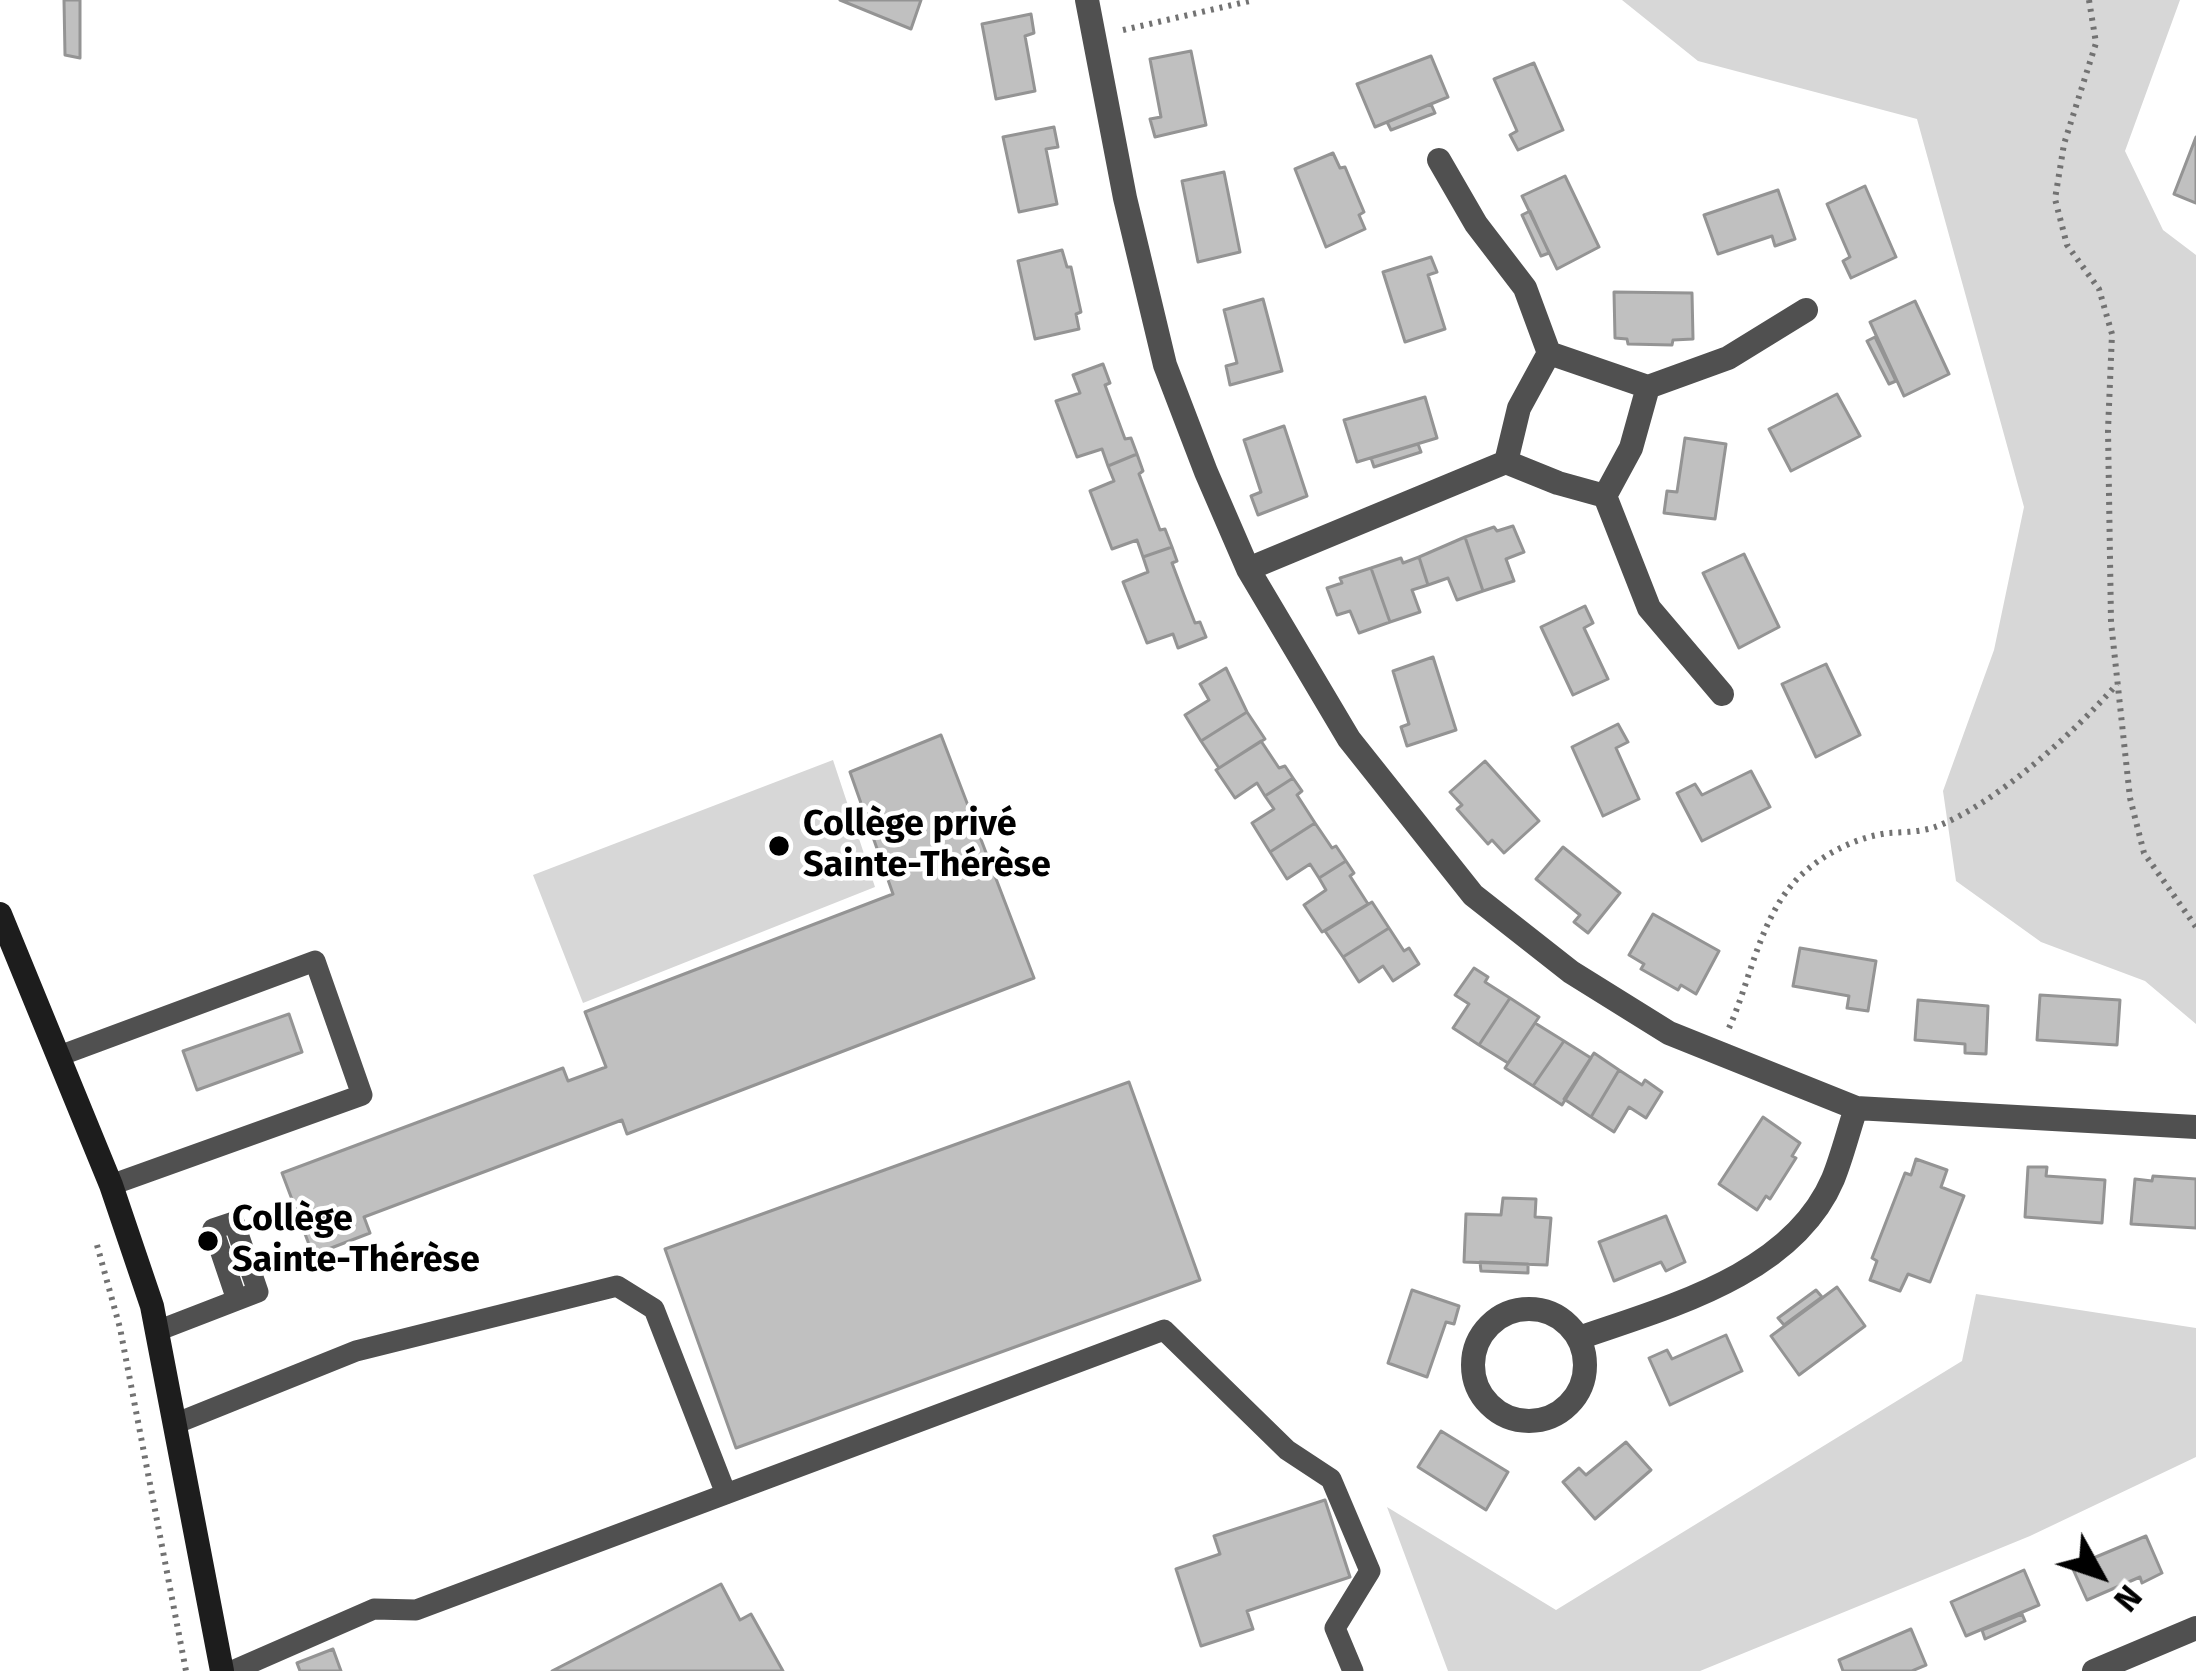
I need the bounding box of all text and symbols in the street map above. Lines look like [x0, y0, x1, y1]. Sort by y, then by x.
place label: Collège privé Sainte-Thérèse [803, 803, 1051, 888]
marker: Collège privé Sainte-Thérèse [766, 833, 792, 859]
place label: Collège Sainte-Thérèse [232, 1198, 480, 1283]
marker: Collège Sainte-Thérèse [195, 1228, 221, 1254]
north arrow [2040, 1515, 2160, 1635]
text: N [2105, 1577, 2150, 1619]

